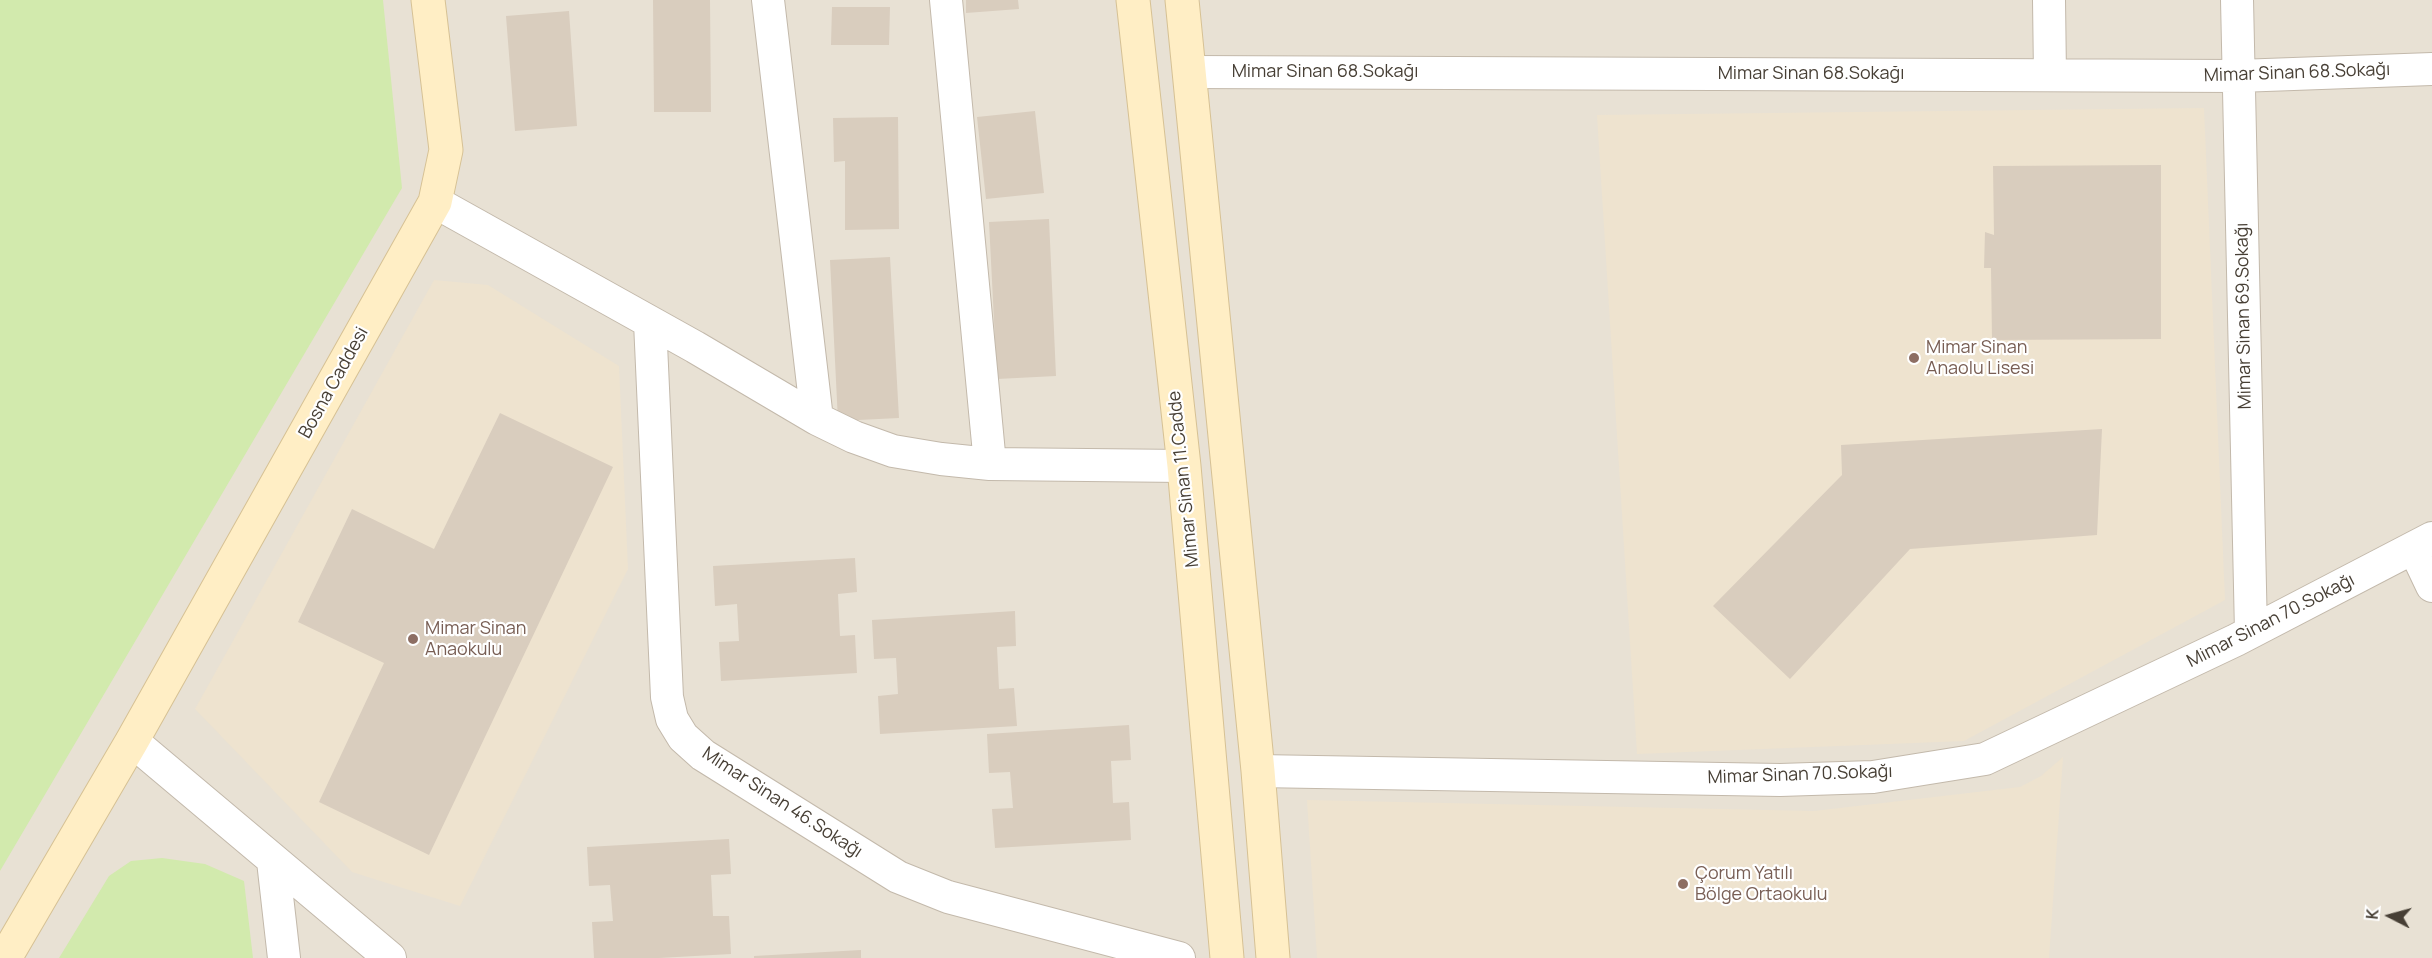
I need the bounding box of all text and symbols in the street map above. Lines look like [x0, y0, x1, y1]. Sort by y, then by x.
street label: Mimar Sinan 68.Sokağı [2203, 59, 2391, 87]
street label: Mimar Sinan 68.Sokağı [1232, 61, 1418, 83]
street label: Mimar Sinan 68.Sokağı [1718, 63, 1904, 85]
street label: Mimar Sinan 69.Sokağı [2232, 222, 2256, 410]
street label: Bosna Caddesi [295, 324, 373, 442]
place label: Mimar Sinan Anaolu Lisesi [1926, 337, 2034, 380]
marker: Mimar Sinan Anaolu Lisesi [1907, 351, 1921, 365]
street label: Mimar Sinan 11.Cadde [1164, 390, 1204, 568]
street label: Mimar Sinan 70.Sokağı [2184, 569, 2358, 673]
place label: Mimar Sinan Anaokulu [425, 618, 526, 660]
marker: Mimar Sinan Anaokulu [406, 632, 420, 646]
street label: Mimar Sinan 46.Sokağı [698, 743, 866, 863]
street label: Mimar Sinan 70.Sokağı [1707, 761, 1893, 789]
place label: Çorum Yatılı Bölge Ortaokulu [1695, 863, 1828, 906]
marker: Çorum Yatılı Bölge Ortaokulu [1676, 877, 1690, 891]
north arrow [2360, 886, 2420, 946]
text: K [2361, 908, 2384, 920]

